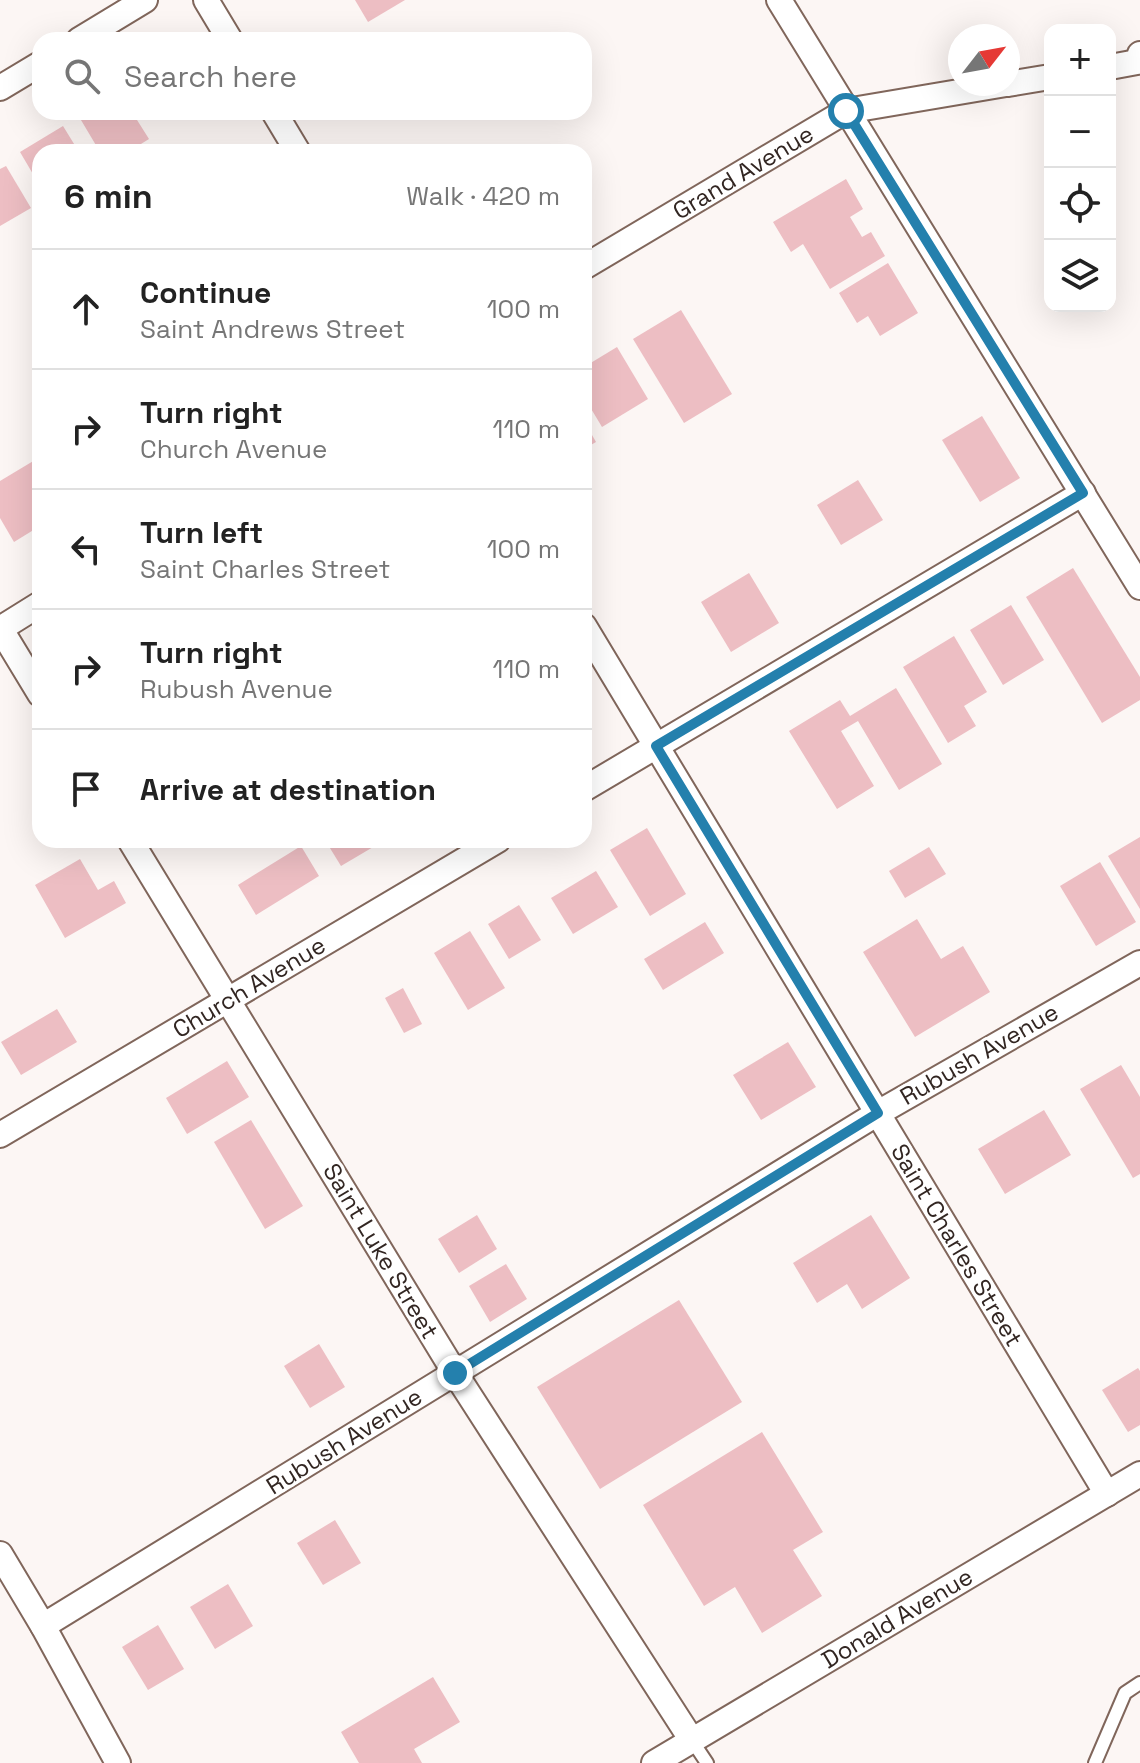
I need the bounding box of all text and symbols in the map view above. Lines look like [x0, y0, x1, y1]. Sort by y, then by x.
north arrow [948, 24, 1020, 96]
map controls [1044, 24, 1116, 312]
button: + [1044, 24, 1116, 96]
search box [32, 32, 592, 120]
icon: search [60, 54, 104, 98]
text: Search here [124, 57, 297, 96]
route start [828, 93, 864, 129]
button: − [1044, 96, 1116, 168]
street label: Grand Avenue [667, 118, 819, 226]
button: locate [1044, 168, 1116, 240]
text: 6 min [64, 175, 153, 218]
text: Walk · 420 m [406, 179, 560, 213]
button: layers [1044, 240, 1116, 312]
text: Continue [140, 273, 271, 312]
icon: ahead [64, 287, 108, 331]
text: 100 m [487, 292, 560, 326]
text: Saint Andrews Street [140, 312, 405, 346]
text: Turn right [140, 393, 283, 432]
icon: right [64, 407, 108, 451]
text: 110 m [493, 412, 560, 446]
text: Church Avenue [140, 432, 327, 466]
text: Turn left [140, 513, 263, 552]
icon: left [64, 527, 108, 571]
text: 100 m [487, 532, 560, 566]
text: Saint Charles Street [140, 552, 390, 586]
text: Turn right [140, 633, 283, 672]
icon: right [64, 647, 108, 691]
text: 110 m [493, 652, 560, 686]
text: Rubush Avenue [140, 672, 333, 706]
icon: arrive [64, 767, 108, 811]
text: Arrive at destination [140, 770, 436, 809]
street label: Church Avenue [167, 929, 331, 1045]
street label: Rubush Avenue [894, 996, 1064, 1112]
street label: Saint Charles Street [884, 1138, 1030, 1352]
street label: Saint Luke Street [316, 1157, 446, 1345]
route end [437, 1355, 473, 1391]
street label: Rubush Avenue [260, 1381, 428, 1501]
street label: Donald Avenue [816, 1561, 978, 1675]

